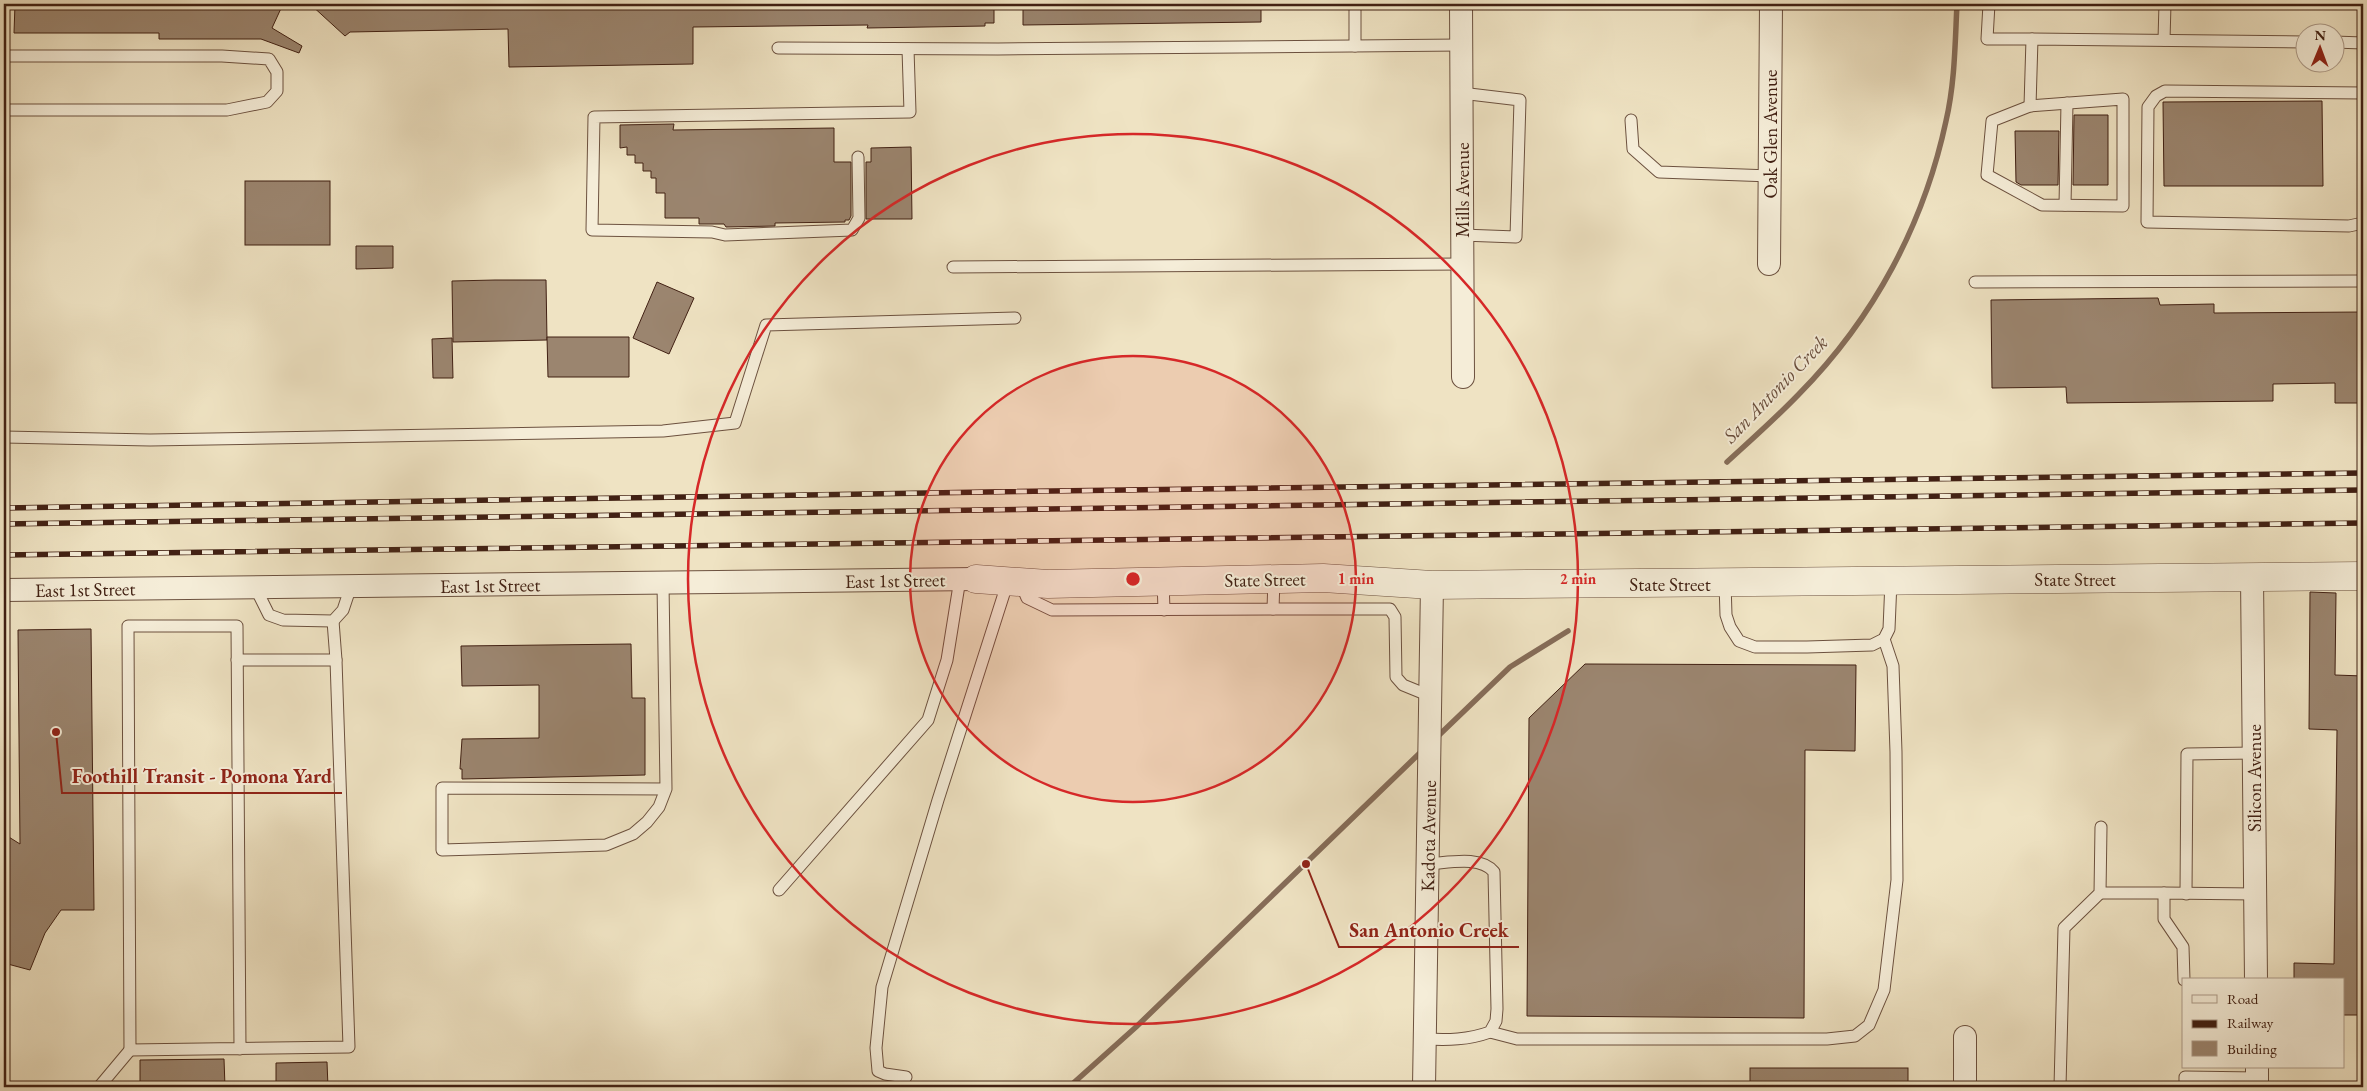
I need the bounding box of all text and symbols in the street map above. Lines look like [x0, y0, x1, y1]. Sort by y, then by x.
north arrow [2294, 22, 2344, 72]
text: N [2314, 26, 2327, 44]
street label: Oak Glen Avenue [1758, 70, 1783, 198]
street label: Mills Avenue [1450, 142, 1475, 238]
water label: San Antonio Creek [1716, 330, 1833, 449]
street label: State Street [1224, 566, 1306, 593]
street label: East 1st Street [845, 567, 945, 594]
street label: State Street [2034, 567, 2116, 592]
text: 1 min [1338, 569, 1375, 588]
text: 2 min [1560, 569, 1597, 588]
centre of rings [1124, 570, 1142, 588]
street label: East 1st Street [440, 572, 540, 599]
street label: State Street [1629, 572, 1711, 597]
street label: East 1st Street [35, 576, 135, 603]
street label: Silicon Avenue [2242, 724, 2267, 832]
callout: Foothill Transit - Pomona Yard [62, 758, 342, 793]
text: Foothill Transit - Pomona Yard [72, 763, 332, 789]
street label: Kadota Avenue [1415, 780, 1442, 892]
callout: San Antonio Creek [1339, 912, 1519, 947]
text: San Antonio Creek [1349, 917, 1510, 943]
legend [2182, 978, 2344, 1068]
text: Road [2227, 989, 2259, 1008]
text: Railway [2227, 1013, 2274, 1032]
text: Building [2227, 1039, 2277, 1058]

